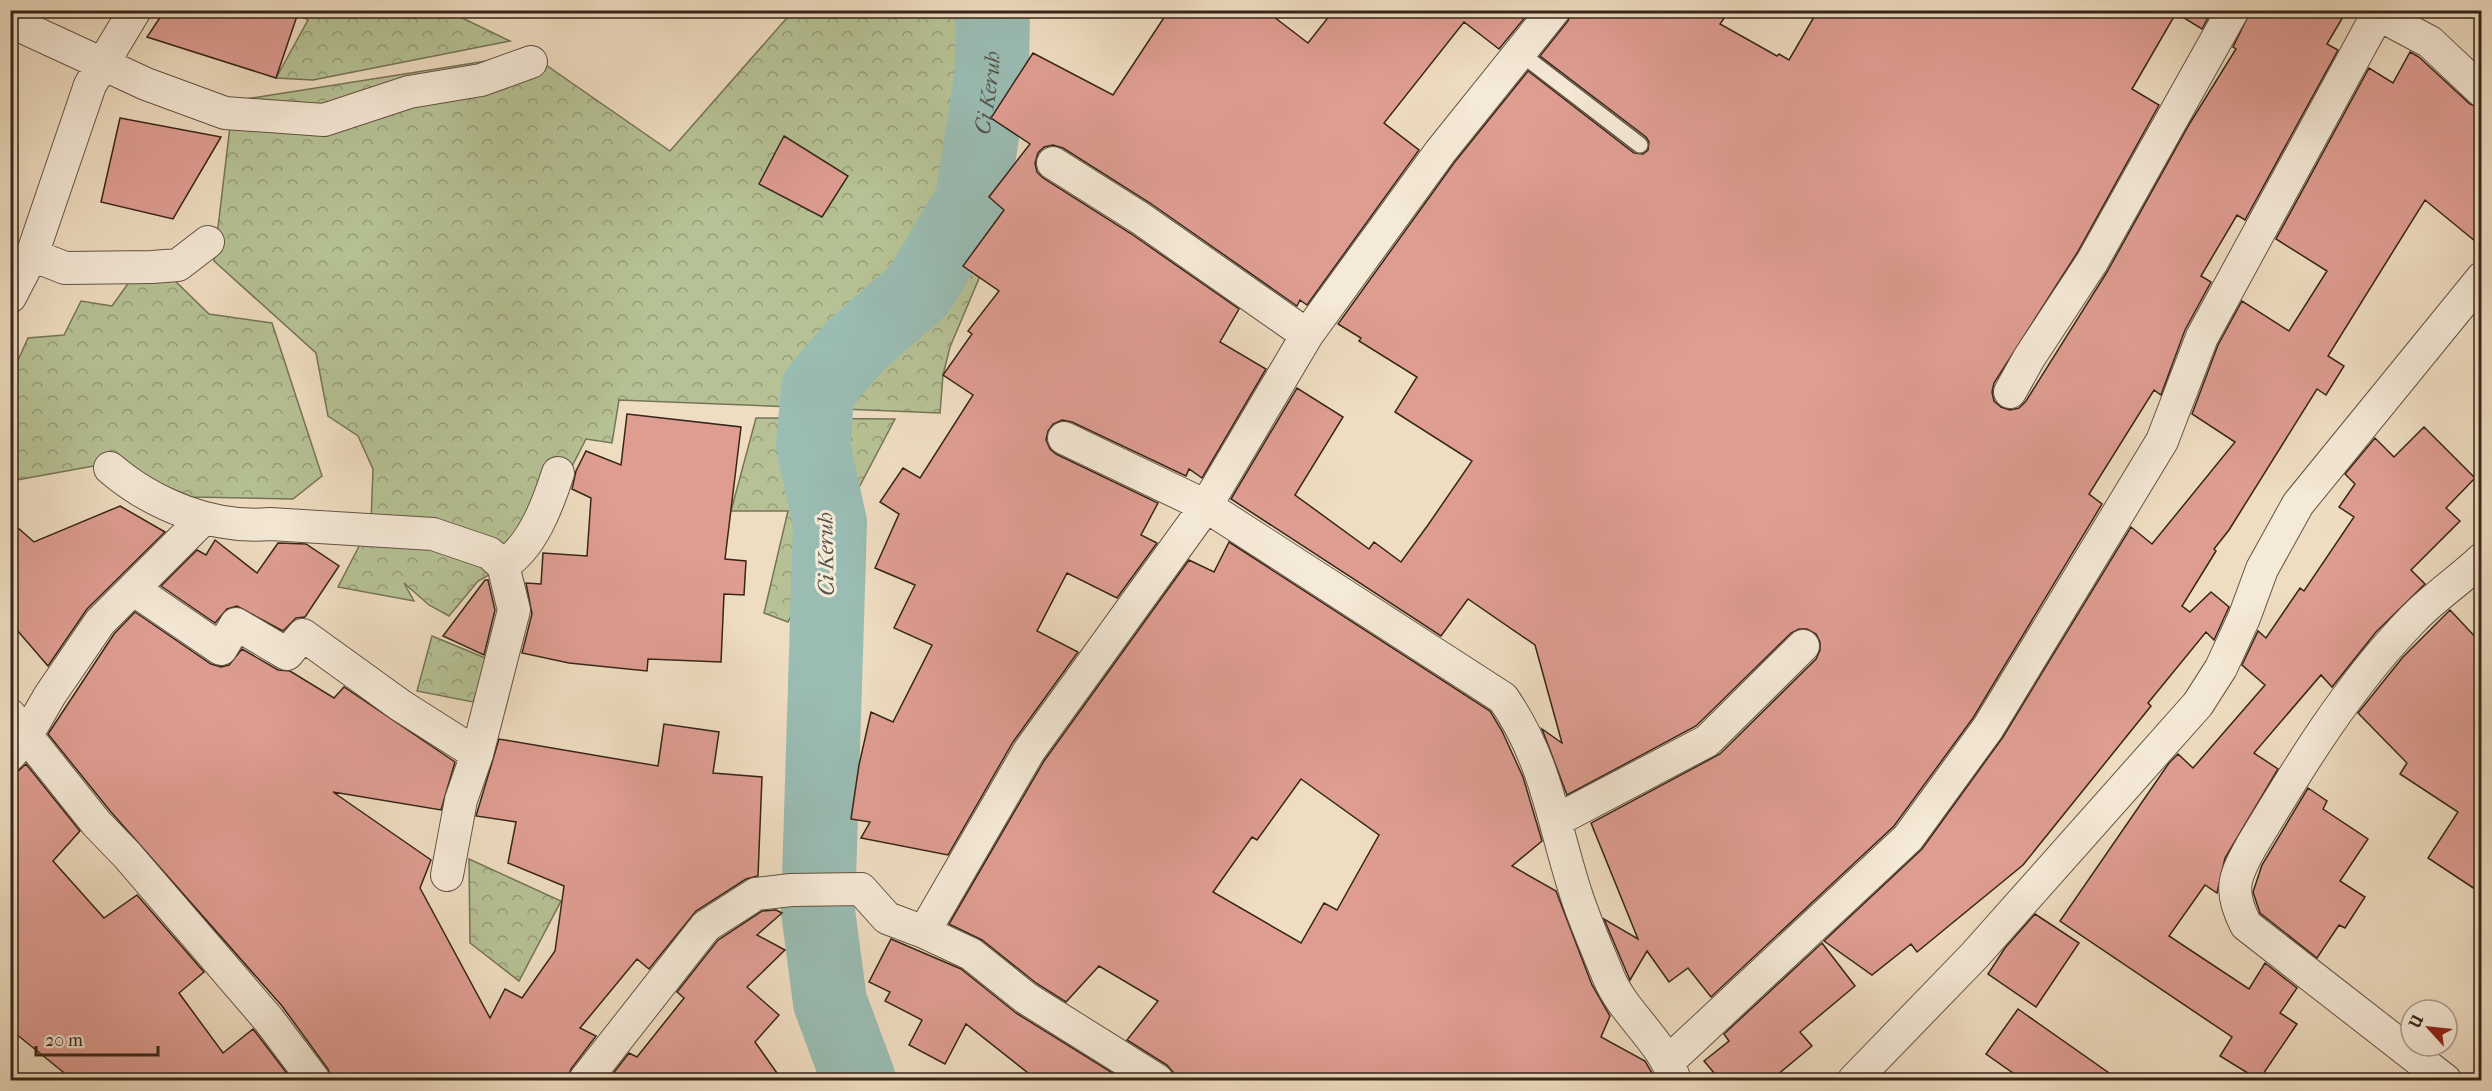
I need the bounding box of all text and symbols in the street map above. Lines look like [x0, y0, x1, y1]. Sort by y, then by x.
water label: Ci Keruh [969, 51, 1005, 136]
water label: Ci Keruh [812, 512, 840, 596]
north arrow [2399, 998, 2459, 1058]
text: U [2404, 1011, 2428, 1032]
scale bar [36, 1019, 158, 1057]
text: 20 m [45, 1030, 83, 1051]

